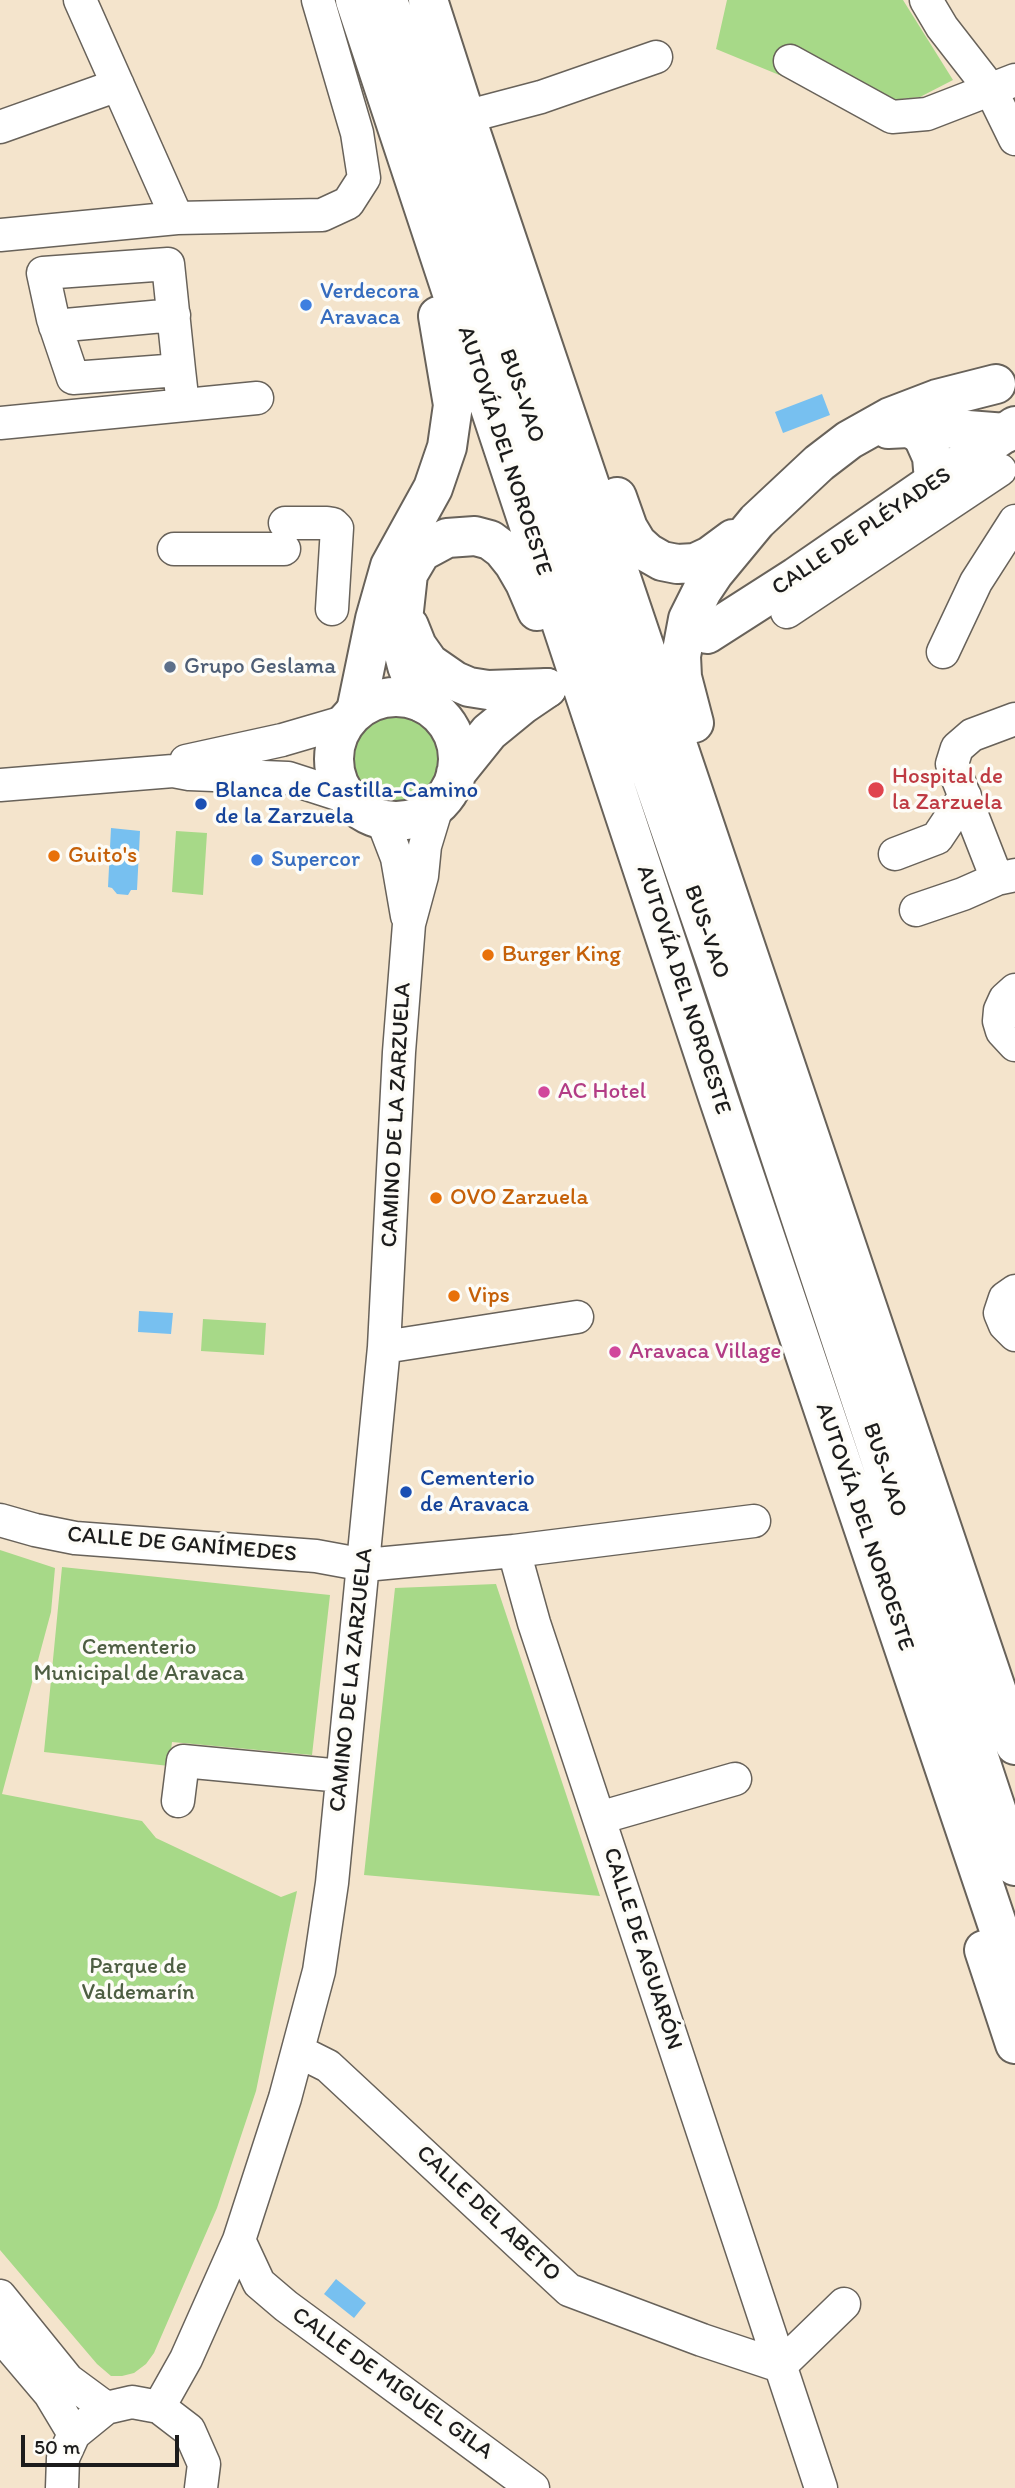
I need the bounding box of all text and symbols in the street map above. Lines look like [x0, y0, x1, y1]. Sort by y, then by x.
place label: Verdecora Aravaca [320, 278, 420, 332]
marker: Verdecora Aravaca [298, 297, 314, 313]
street label: AUTOVÍA DEL NOROESTE [451, 323, 557, 579]
street label: BUS-VAO [492, 346, 550, 446]
street label: CALLE DE PLÉYADES [767, 462, 957, 602]
place label: Grupo Geslama [184, 653, 336, 681]
marker: Grupo Geslama [162, 659, 178, 675]
place label: Hospital de la Zarzuela [892, 763, 1003, 817]
place label: Blanca de Castilla-Camino de la Zarzuela [215, 777, 478, 831]
marker: Hospital de la Zarzuela [866, 780, 886, 800]
marker: Blanca de Castilla-Camino de la Zarzuela [193, 796, 209, 812]
place label: Guito's [68, 842, 137, 870]
place label: Supercor [271, 846, 360, 874]
marker: Guito's [46, 848, 62, 864]
marker: Supercor [249, 852, 265, 868]
street label: AUTOVÍA DEL NOROESTE [630, 862, 736, 1118]
street label: BUS-VAO [677, 882, 735, 982]
place label: Burger King [502, 941, 621, 969]
marker: Burger King [480, 947, 496, 963]
street label: CAMINO DE LA ZARZUELA [376, 982, 418, 1248]
place label: AC Hotel [558, 1078, 646, 1106]
marker: AC Hotel [536, 1084, 552, 1100]
place label: OVO Zarzuela [450, 1184, 589, 1212]
marker: OVO Zarzuela [428, 1190, 444, 1206]
place label: Vips [468, 1282, 510, 1310]
marker: Vips [446, 1288, 462, 1304]
place label: Aravaca Village [629, 1338, 781, 1366]
marker: Aravaca Village [607, 1344, 623, 1360]
street label: AUTOVÍA DEL NOROESTE [809, 1399, 919, 1655]
street label: BUS-VAO [856, 1420, 912, 1520]
place label: Cementerio de Aravaca [420, 1465, 535, 1519]
marker: Cementerio de Aravaca [398, 1484, 414, 1500]
street label: CALLE DE GANÍMEDES [66, 1521, 298, 1569]
street label: CAMINO DE LA ZARZUELA [324, 1547, 380, 1813]
park label: Cementerio Municipal de Aravaca [33, 1634, 245, 1688]
street label: CALLE DE AGUARÓN [596, 1845, 688, 2053]
park label: Parque de Valdemarín [82, 1953, 194, 2007]
street label: CALLE DEL ABETO [410, 2140, 566, 2288]
street label: CALLE DE MIGUEL GILA [286, 2302, 498, 2466]
scale bar [24, 2422, 182, 2466]
text: 50 m [34, 2434, 80, 2459]

